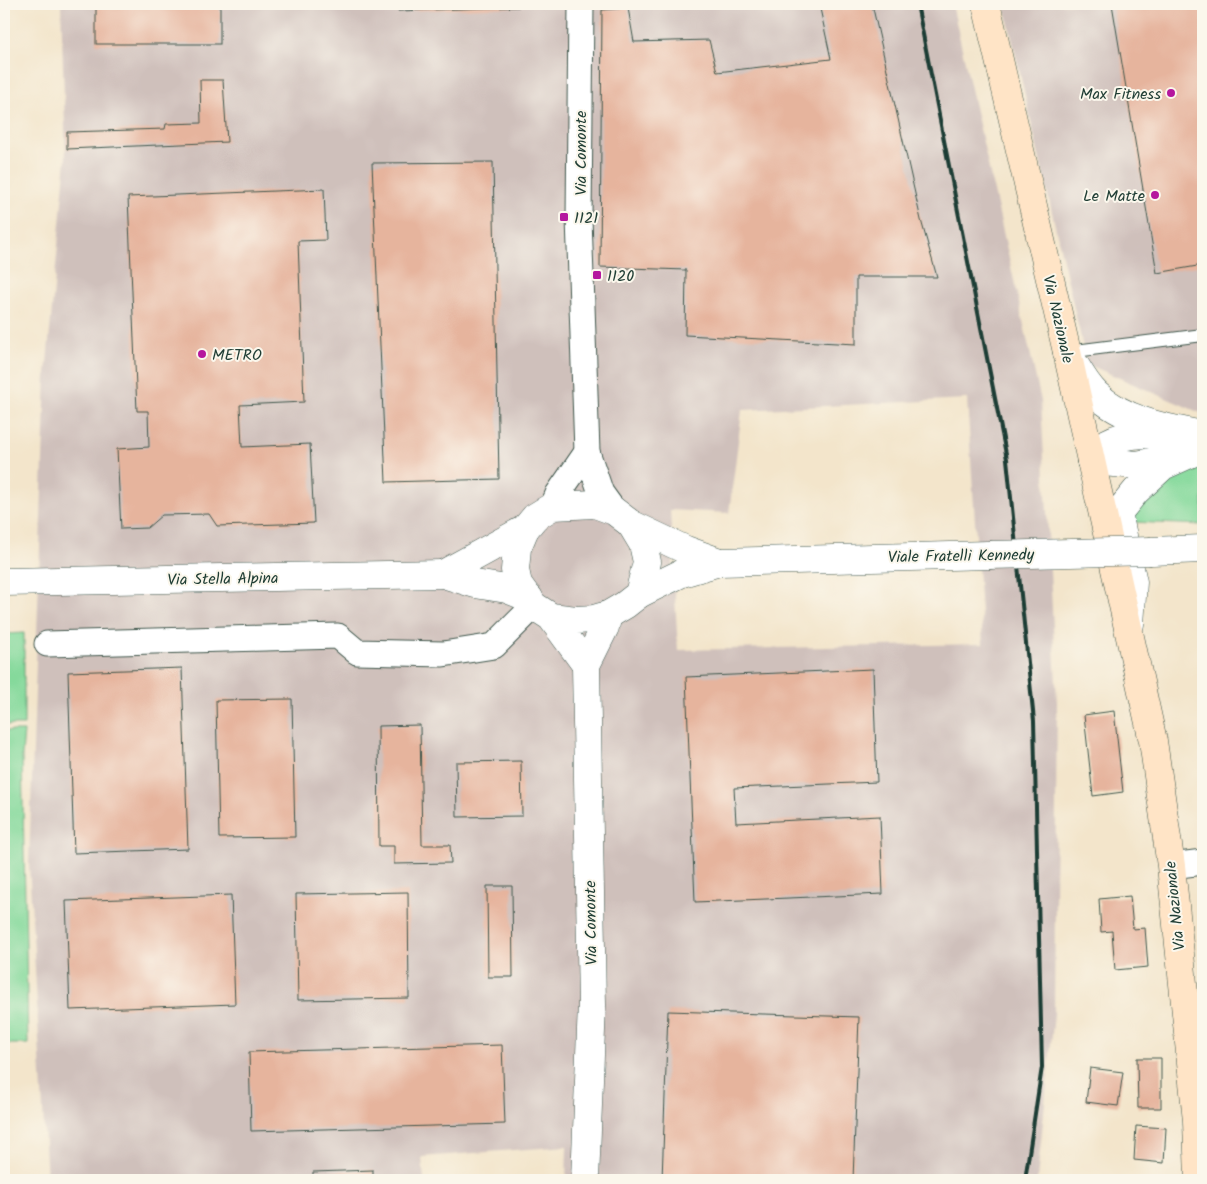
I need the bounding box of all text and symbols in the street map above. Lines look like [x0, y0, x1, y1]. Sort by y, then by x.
place label: Max Fitness [1080, 82, 1161, 107]
marker: Max Fitness [1165, 87, 1177, 99]
street label: Via Comonte [569, 111, 594, 195]
place label: Le Matte [1083, 184, 1145, 209]
marker: Le Matte [1149, 189, 1161, 201]
place label: 1121 [574, 206, 598, 231]
marker: 1121 [558, 211, 570, 223]
place label: 1120 [607, 264, 634, 289]
marker: 1120 [591, 269, 603, 281]
street label: Via Nazionale [1035, 273, 1080, 366]
place label: METRO [212, 343, 262, 368]
marker: METRO [196, 348, 208, 360]
street label: Viale Fratelli Kennedy [888, 543, 1035, 570]
street label: Via Stella Alpina [167, 566, 279, 593]
street label: Via Nazionale [1158, 860, 1193, 952]
street label: Via Comonte [578, 880, 605, 966]

